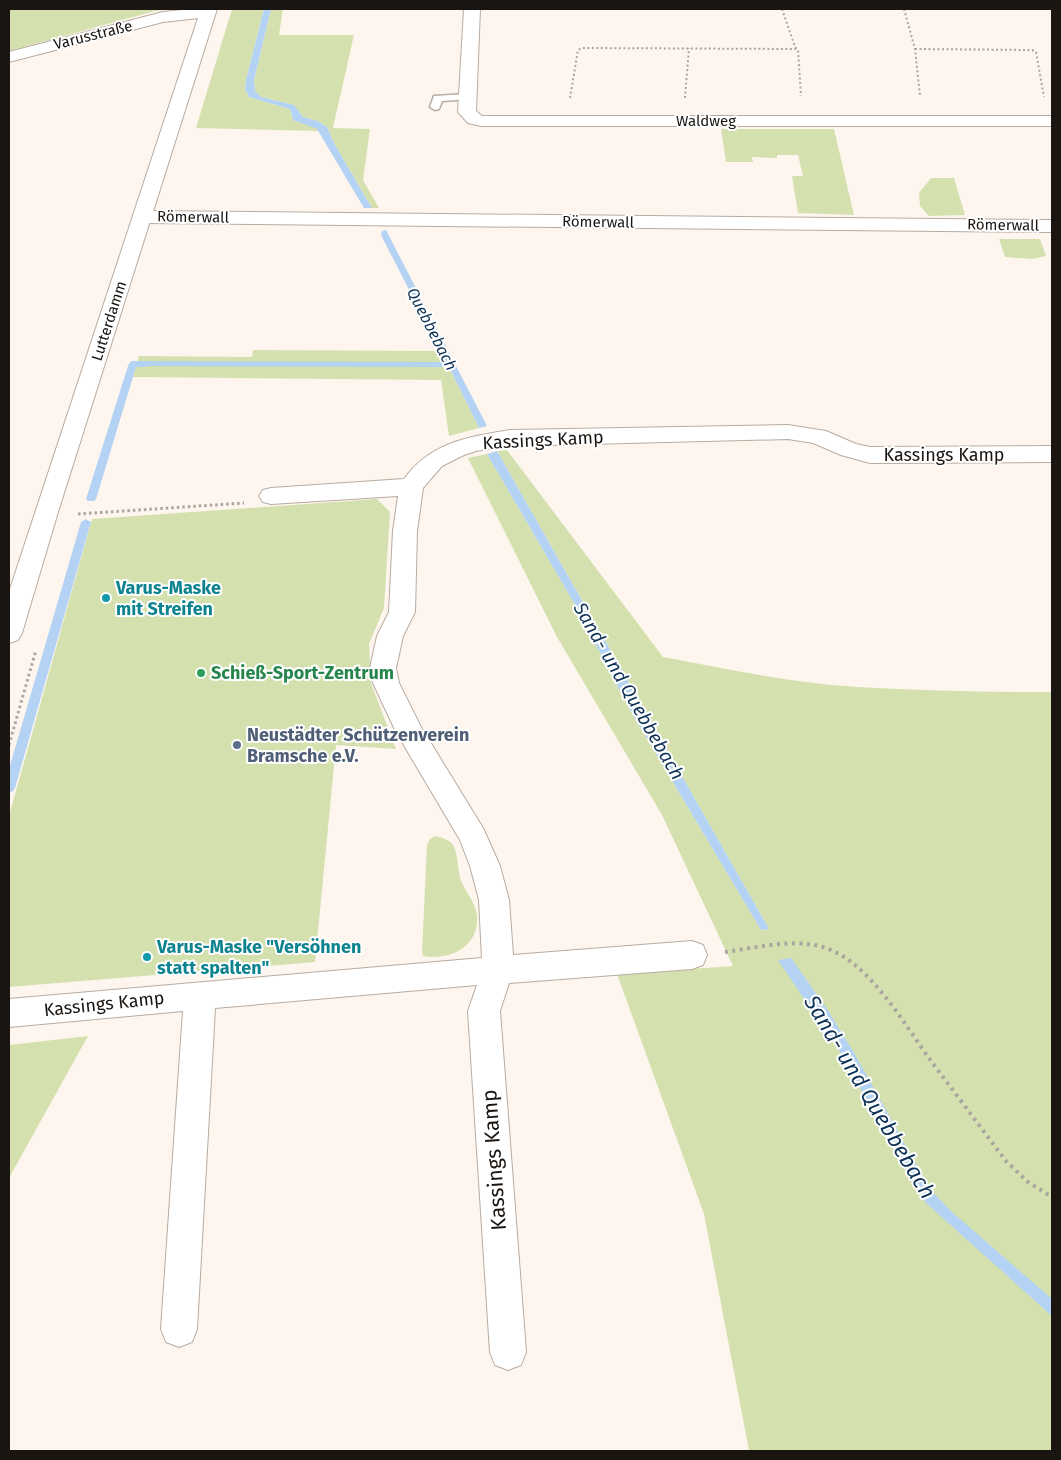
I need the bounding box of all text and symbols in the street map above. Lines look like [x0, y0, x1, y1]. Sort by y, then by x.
street label: Varusstraße [52, 17, 134, 53]
street label: Waldweg [676, 112, 736, 130]
street label: Römerwall [157, 207, 230, 227]
street label: Römerwall [562, 212, 635, 232]
street label: Römerwall [967, 215, 1040, 235]
street label: Lutterdamm [88, 279, 130, 363]
water label: Quebbebach [403, 284, 461, 374]
street label: Kassings Kamp [482, 426, 604, 454]
street label: Kassings Kamp [883, 444, 1005, 466]
place label: Varus-Maske mit Streifen [115, 577, 221, 620]
marker: Varus-Maske mit Streifen [100, 592, 112, 604]
water label: Sand- und Quebbebach [568, 597, 689, 784]
place label: Schieß-Sport-Zentrum [211, 662, 394, 684]
marker: Schieß-Sport-Zentrum [195, 667, 207, 679]
place label: Neustädter Schützenverein Bramsche e.V. [247, 724, 469, 767]
marker: Neustädter Schützenverein Bramsche e.V. [231, 739, 243, 751]
place label: Varus-Maske "Versöhnen statt spalten" [156, 936, 361, 979]
marker: Varus-Maske "Versöhnen statt spalten" [141, 951, 153, 963]
street label: Kassings Kamp [43, 987, 165, 1021]
water label: Sand- und Quebbebach [798, 989, 942, 1204]
street label: Kassings Kamp [476, 1089, 512, 1231]

